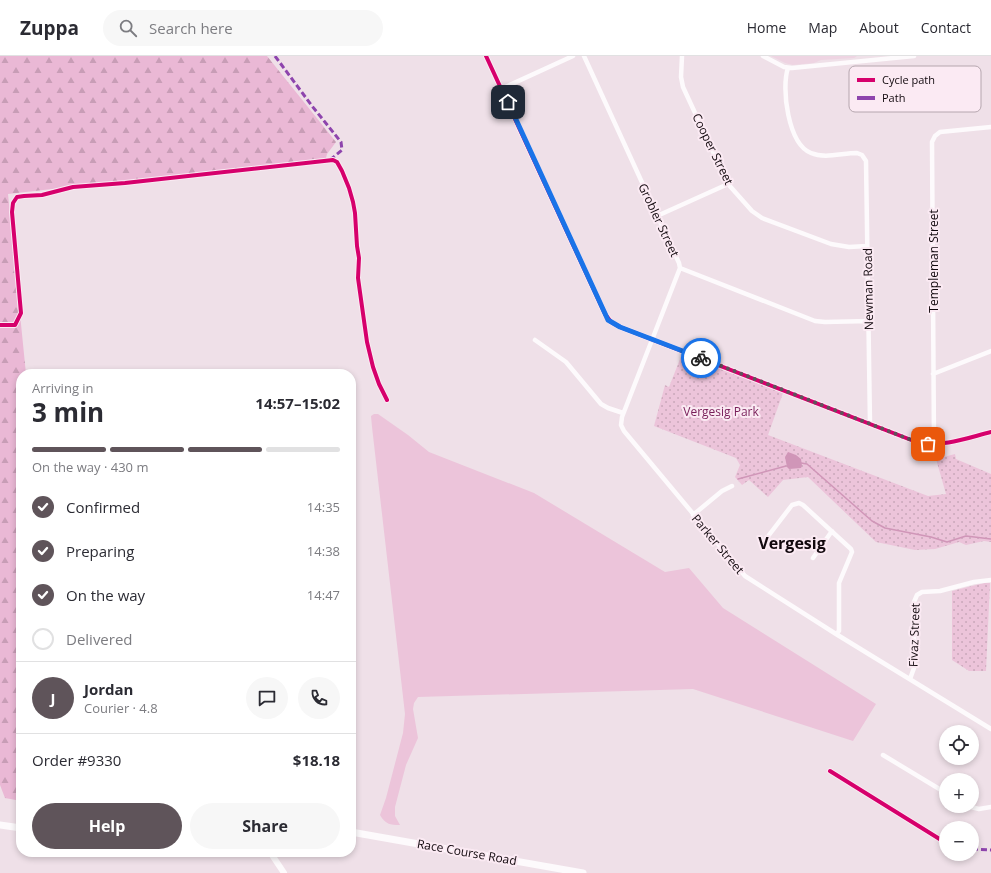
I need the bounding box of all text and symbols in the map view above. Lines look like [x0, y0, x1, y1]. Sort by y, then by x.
search box [103, 10, 383, 46]
text: Zuppa [20, 15, 79, 41]
icon: search [117, 17, 139, 39]
text: Search here [149, 18, 233, 38]
text: Home [747, 18, 786, 37]
text: Map [808, 18, 837, 37]
text: About [859, 18, 899, 37]
text: Contact [921, 18, 971, 37]
legend [849, 66, 981, 112]
text: Cycle path [882, 72, 935, 87]
pin [491, 85, 525, 119]
text: Path [882, 90, 905, 105]
icon: home [497, 91, 519, 113]
street label: Cooper Street [688, 110, 738, 188]
street label: Grobler Street [634, 180, 684, 260]
street label: Templeman Street [925, 209, 942, 313]
street label: Newman Road [859, 248, 877, 330]
courier [681, 338, 721, 378]
icon: bike [690, 347, 712, 369]
text: Arriving in [32, 379, 94, 397]
text: 14:57–15:02 [255, 393, 340, 413]
text: 3 min [32, 394, 104, 430]
park label: Vergesig Park [683, 403, 759, 420]
pin [911, 427, 945, 461]
icon: bag [917, 433, 939, 455]
text: On the way · 430 m [32, 458, 148, 476]
icon: check [32, 496, 54, 518]
text: Confirmed [66, 497, 140, 517]
text: 14:35 [307, 498, 340, 516]
street label: Parker Street [688, 510, 748, 578]
district label: Vergesig [758, 532, 826, 554]
icon: check [32, 540, 54, 562]
text: Preparing [66, 541, 134, 561]
text: 14:38 [307, 542, 340, 560]
icon: check [32, 584, 54, 606]
text: On the way [66, 585, 145, 605]
text: 14:47 [307, 586, 340, 604]
street label: Fivaz Street [904, 603, 924, 667]
text: Delivered [66, 629, 133, 649]
button: chat [246, 677, 288, 719]
button: phone [298, 677, 340, 719]
text: Jordan [84, 679, 133, 699]
text: J [51, 688, 55, 708]
text: Courier · 4.8 [84, 699, 158, 717]
map controls [939, 725, 979, 861]
button: locate [939, 725, 979, 765]
text: Order #9330 [32, 750, 121, 770]
text: $18.18 [293, 750, 340, 770]
button: + [939, 773, 979, 813]
button: Help [32, 803, 182, 849]
button: Share [190, 803, 340, 849]
button: − [939, 821, 979, 861]
street label: Race Course Road [416, 835, 518, 869]

